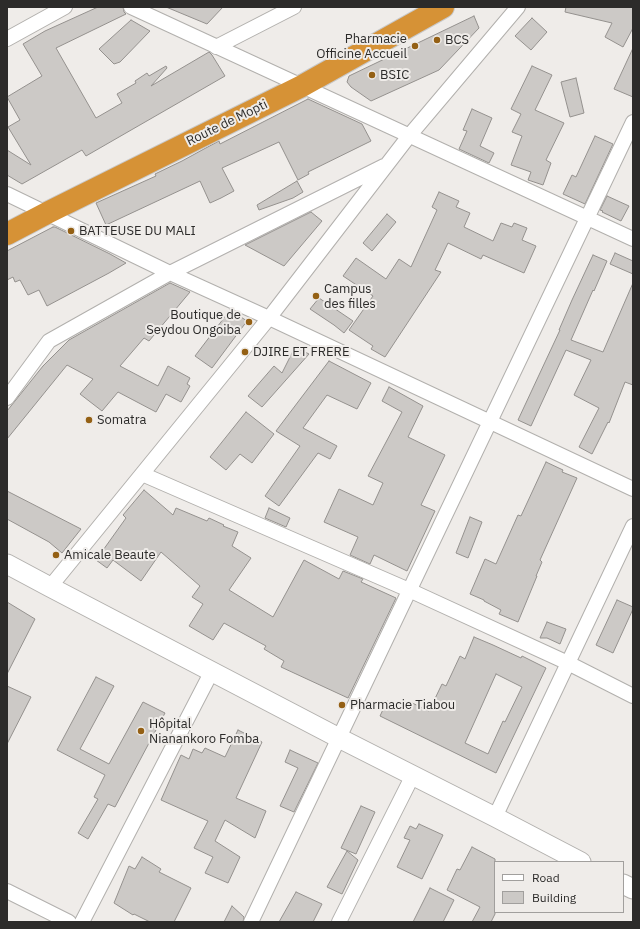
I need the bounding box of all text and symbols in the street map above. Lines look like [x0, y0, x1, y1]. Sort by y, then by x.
place label: Pharmacie Officine Accueil [316, 31, 407, 62]
place label: BCS [445, 32, 469, 48]
marker: BCS [432, 35, 442, 45]
marker: Pharmacie Officine Accueil [410, 41, 420, 51]
place label: BSIC [380, 67, 409, 83]
marker: BSIC [367, 70, 377, 80]
street label: Route de Mopti [184, 97, 270, 149]
place label: BATTEUSE DU MALI [79, 223, 196, 239]
marker: BATTEUSE DU MALI [66, 226, 76, 236]
place label: Campus des filles [324, 281, 376, 312]
marker: Campus des filles [311, 291, 321, 301]
place label: Boutique de Seydou Ongoiba [146, 307, 241, 338]
marker: Boutique de Seydou Ongoiba [244, 317, 254, 327]
place label: DJIRE ET FRERE [253, 344, 349, 360]
marker: DJIRE ET FRERE [240, 347, 250, 357]
place label: Somatra [97, 412, 146, 428]
marker: Somatra [84, 415, 94, 425]
place label: Amicale Beaute [64, 547, 156, 563]
marker: Amicale Beaute [51, 550, 61, 560]
place label: Pharmacie Tiabou [350, 697, 455, 713]
marker: Pharmacie Tiabou [337, 700, 347, 710]
place label: Hôpital Nianankoro Fomba [149, 716, 259, 747]
marker: Hôpital Nianankoro Fomba [136, 726, 146, 736]
legend [494, 861, 624, 913]
text: Road [532, 870, 560, 885]
text: Building [532, 890, 576, 905]

